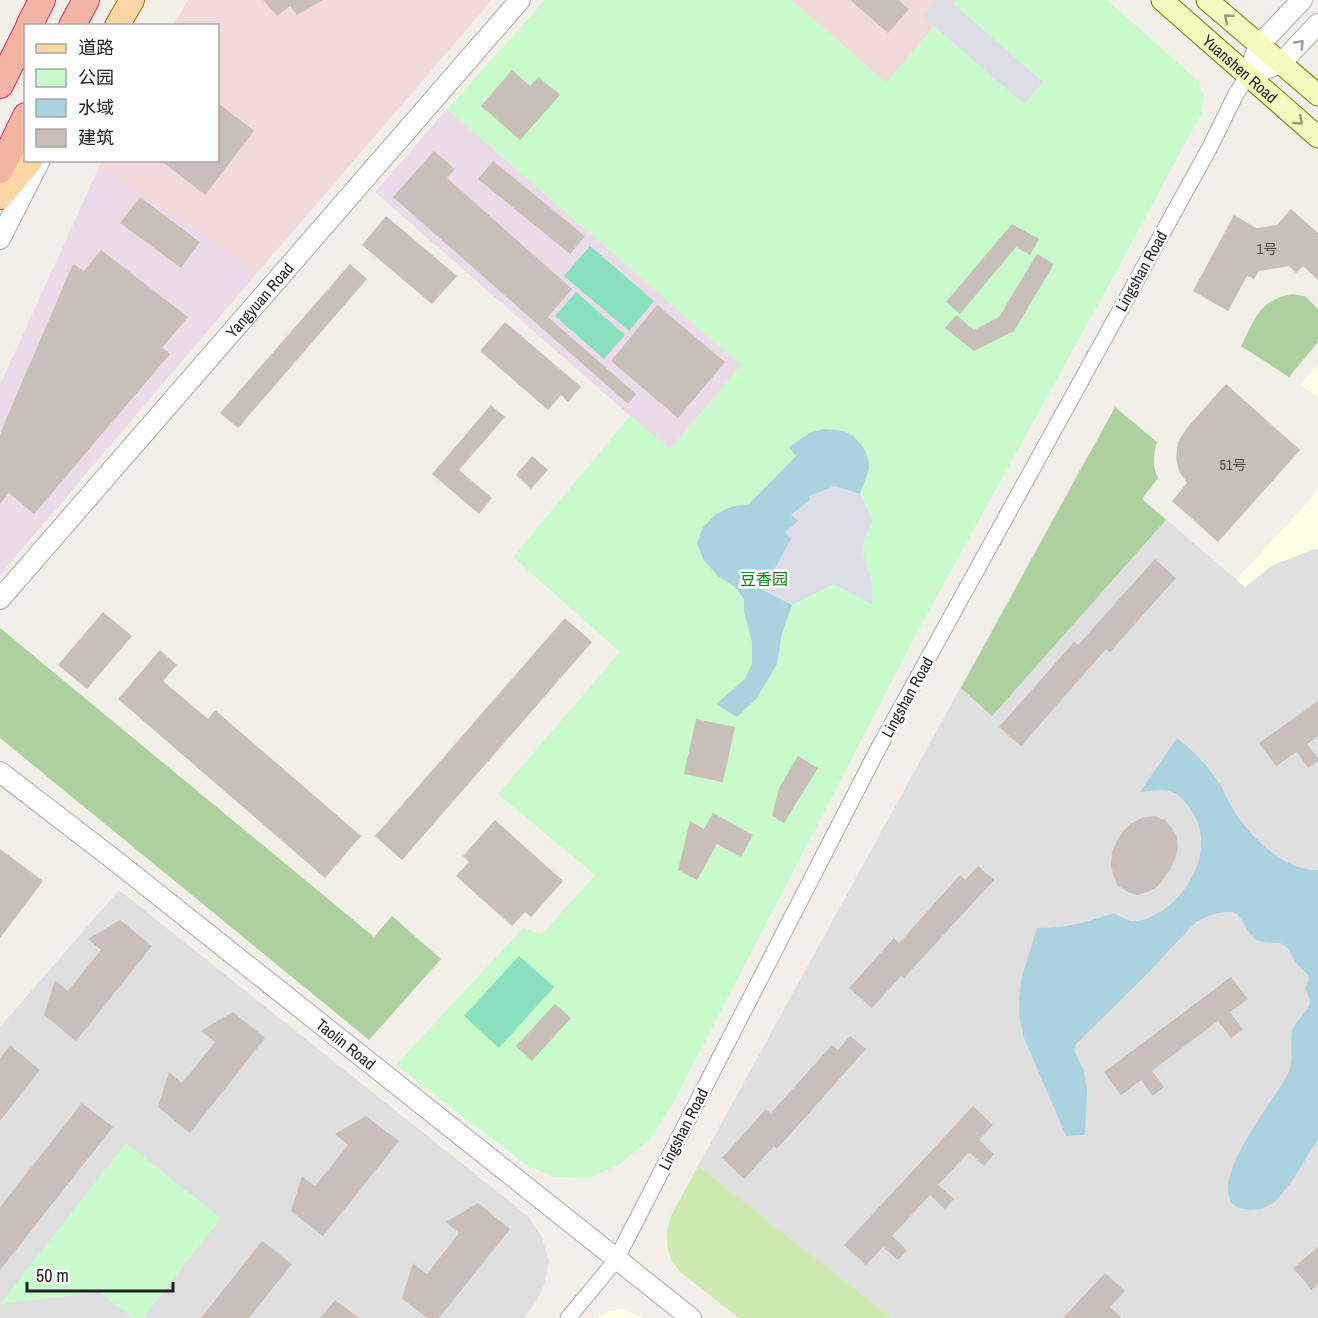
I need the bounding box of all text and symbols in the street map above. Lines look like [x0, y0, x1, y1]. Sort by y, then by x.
one-way arrow [1224, 14, 1235, 25]
legend [24, 24, 219, 162]
street label: Yuanshen Road [1198, 30, 1283, 108]
text: 道路 [78, 35, 114, 60]
one-way arrow [1292, 40, 1303, 51]
text: 公园 [78, 65, 114, 90]
text: 水域 [78, 95, 114, 120]
one-way arrow [1292, 113, 1303, 124]
text: 建筑 [78, 125, 114, 150]
street label: Lingshan Road [1110, 227, 1172, 315]
house number: 1号 [1257, 240, 1277, 258]
street label: Yangyuan Road [221, 258, 298, 342]
house number: 51号 [1220, 456, 1246, 474]
park label: 豆香园 [740, 568, 788, 590]
street label: Lingshan Road [876, 653, 938, 741]
street label: Taolin Road [312, 1013, 380, 1074]
street label: Lingshan Road [653, 1084, 713, 1174]
scale bar [27, 1255, 172, 1293]
text: 50 m [36, 1263, 69, 1288]

